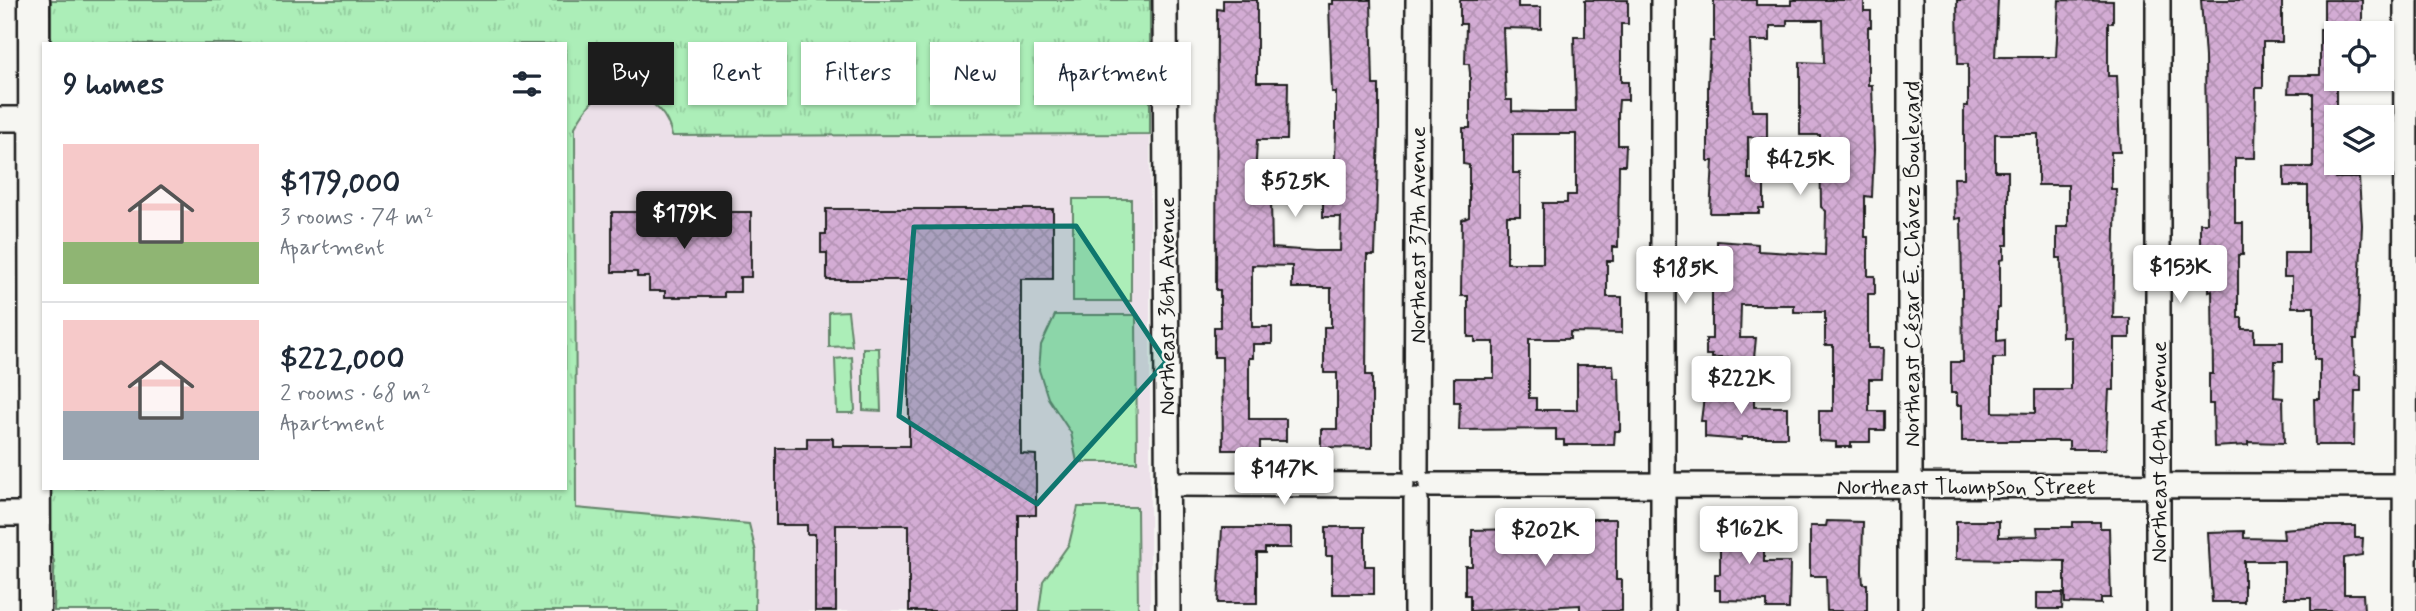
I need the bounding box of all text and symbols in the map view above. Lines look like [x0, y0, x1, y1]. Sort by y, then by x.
map controls [2324, 21, 2394, 175]
button: locate [2324, 21, 2394, 91]
chip: Buy [588, 42, 674, 105]
chip: Rent [688, 42, 787, 105]
chip: Filters [801, 42, 916, 105]
chip: New [930, 42, 1020, 105]
chip: Apartment [1034, 42, 1191, 105]
text: 9 homes [63, 65, 164, 104]
icon: filters [508, 65, 546, 103]
street label: Northeast César E. Chávez Boulevard [1898, 81, 1928, 447]
button: layers [2324, 105, 2394, 175]
street label: Northeast 37th Avenue [1404, 126, 1434, 344]
pin: $425K [1751, 138, 1849, 197]
text: $425K [1766, 145, 1834, 175]
pin: $525K [1246, 160, 1344, 219]
text: $179,000 [280, 164, 400, 203]
text: $525K [1261, 167, 1329, 197]
icon: home [119, 172, 203, 256]
pin: $179K [635, 191, 733, 251]
street label: Northeast 36th Avenue [1153, 197, 1183, 415]
text: $179K [652, 199, 716, 229]
text: 3 rooms · 74 m² [280, 203, 434, 233]
text: Apartment [280, 233, 385, 263]
pin: $185K [1636, 246, 1734, 306]
pin: $153K [2131, 246, 2229, 305]
text: $153K [2149, 253, 2211, 283]
text: $185K [1652, 254, 1718, 284]
text: $222,000 [280, 340, 405, 379]
street label: Northeast 40th Avenue [2145, 341, 2175, 563]
icon: home [119, 348, 203, 432]
pin: $222K [1692, 356, 1790, 416]
text: $222K [1708, 364, 1774, 394]
text: 2 rooms · 68 m² [280, 379, 431, 409]
text: Apartment [280, 409, 385, 439]
pin: $147K [1235, 448, 1333, 507]
text: $147K [1251, 455, 1317, 485]
street label: Northeast Thompson Street [1837, 473, 2095, 503]
pin: $162K [1700, 506, 1798, 566]
pin: $202K [1496, 508, 1594, 568]
text: $162K [1716, 514, 1782, 544]
text: $202K [1511, 516, 1579, 546]

